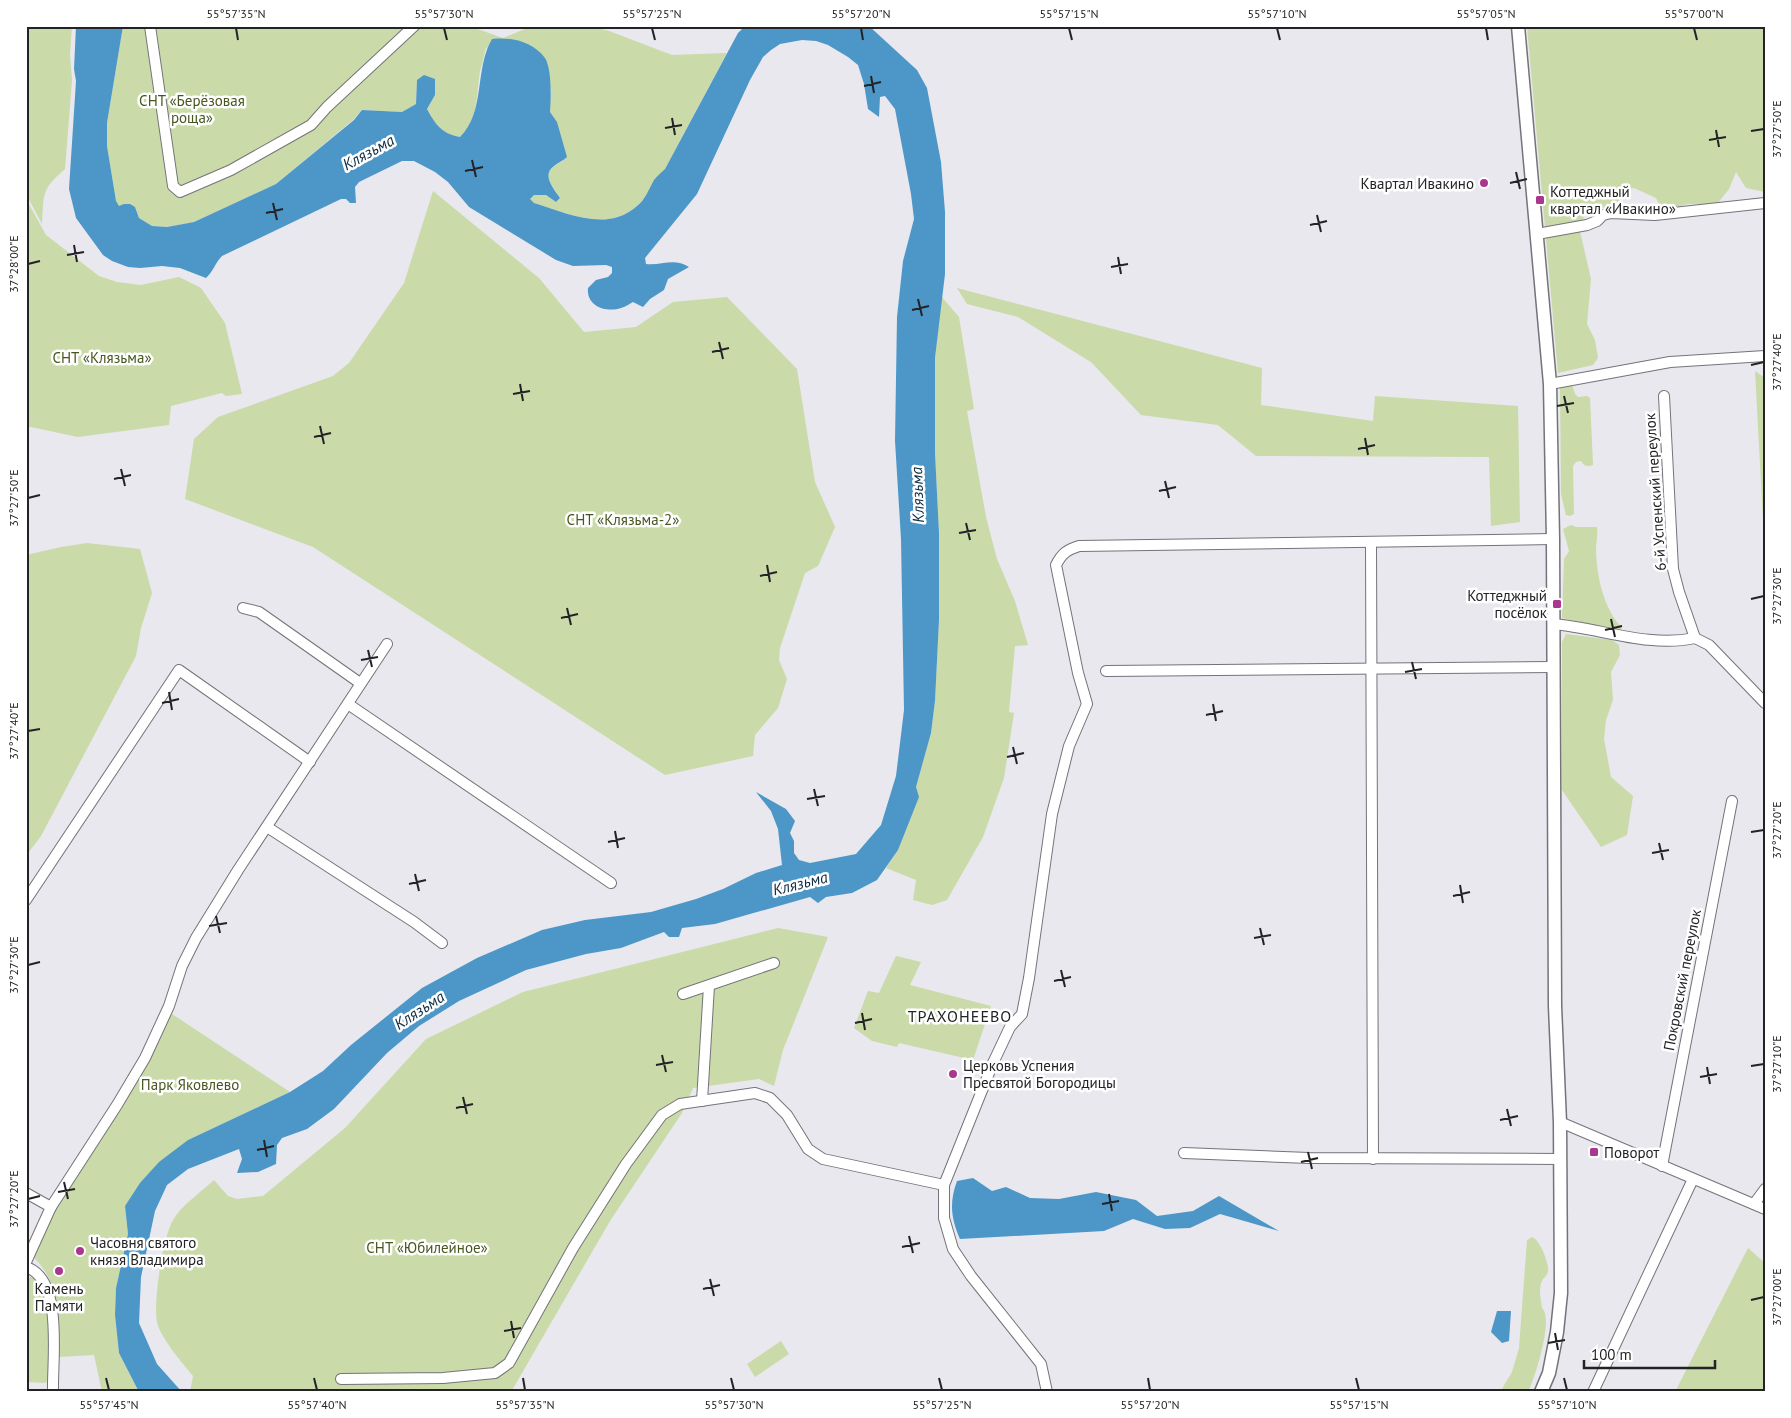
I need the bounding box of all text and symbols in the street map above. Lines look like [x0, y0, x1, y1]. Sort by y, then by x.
text: 55°57'35"N [206, 6, 266, 21]
text: 55°57'30"N [414, 6, 474, 21]
text: 55°57'25"N [622, 6, 682, 21]
text: 55°57'20"N [831, 6, 891, 21]
text: 55°57'15"N [1039, 6, 1099, 21]
text: 55°57'10"N [1247, 6, 1307, 21]
text: 55°57'05"N [1456, 6, 1516, 21]
text: 55°57'00"N [1664, 6, 1724, 21]
park label: СНТ «Берёзовая роща» [139, 91, 245, 127]
text: 37°27'50"E [1769, 100, 1784, 158]
water label: Клязьма [339, 130, 398, 174]
place label: Квартал Ивакино [1360, 174, 1474, 193]
marker: Квартал Ивакино [1478, 177, 1490, 189]
place label: Коттеджный квартал «Ивакино» [1550, 182, 1676, 218]
marker: Коттеджный квартал «Ивакино» [1534, 194, 1546, 206]
text: 37°28'00"E [6, 235, 21, 293]
text: 37°27'40"E [1769, 333, 1784, 391]
park label: СНТ «Клязьма» [52, 348, 152, 367]
street label: 6-й Успенский переулок [1640, 412, 1670, 572]
water label: Клязьма [906, 466, 928, 523]
text: 37°27'50"E [6, 469, 21, 527]
park label: СНТ «Клязьма-2» [567, 510, 679, 529]
text: 37°27'30"E [1769, 567, 1784, 625]
place label: Коттеджный посёлок [1467, 586, 1548, 622]
marker: Коттеджный посёлок [1551, 598, 1563, 610]
text: 37°27'40"E [6, 702, 21, 760]
text: 37°27'20"E [1769, 801, 1784, 859]
water label: Клязьма [770, 866, 830, 899]
street label: Покровский переулок [1659, 907, 1705, 1052]
text: 37°27'30"E [6, 936, 21, 994]
water label: Клязьма [390, 986, 448, 1034]
district label: ТРАХОНЕЕВО [908, 1006, 1012, 1026]
text: 37°27'10"E [1769, 1035, 1784, 1093]
place label: Церковь Успения Пресвятой Богородицы [963, 1056, 1116, 1092]
marker: Церковь Успения Пресвятой Богородицы [947, 1068, 959, 1080]
park label: Парк Яковлево [141, 1075, 239, 1094]
place label: Поворот [1604, 1143, 1659, 1162]
marker: Поворот [1588, 1146, 1600, 1158]
text: 37°27'20"E [6, 1170, 21, 1228]
place label: Часовня святого князя Владимира [90, 1233, 204, 1269]
park label: СНТ «Юбилейное» [366, 1238, 488, 1257]
marker: Часовня святого князя Владимира [74, 1245, 86, 1257]
marker: Камень Памяти [53, 1265, 65, 1277]
text: 37°27'00"E [1769, 1268, 1784, 1326]
place label: Камень Памяти [35, 1279, 84, 1315]
scale bar [1584, 1338, 1715, 1370]
text: 100 m [1591, 1345, 1632, 1364]
text: 55°57'45"N [79, 1397, 139, 1412]
text: 55°57'40"N [287, 1397, 347, 1412]
text: 55°57'35"N [495, 1397, 555, 1412]
text: 55°57'30"N [704, 1397, 764, 1412]
text: 55°57'25"N [912, 1397, 972, 1412]
text: 55°57'20"N [1120, 1397, 1180, 1412]
text: 55°57'15"N [1329, 1397, 1389, 1412]
text: 55°57'10"N [1537, 1397, 1597, 1412]

